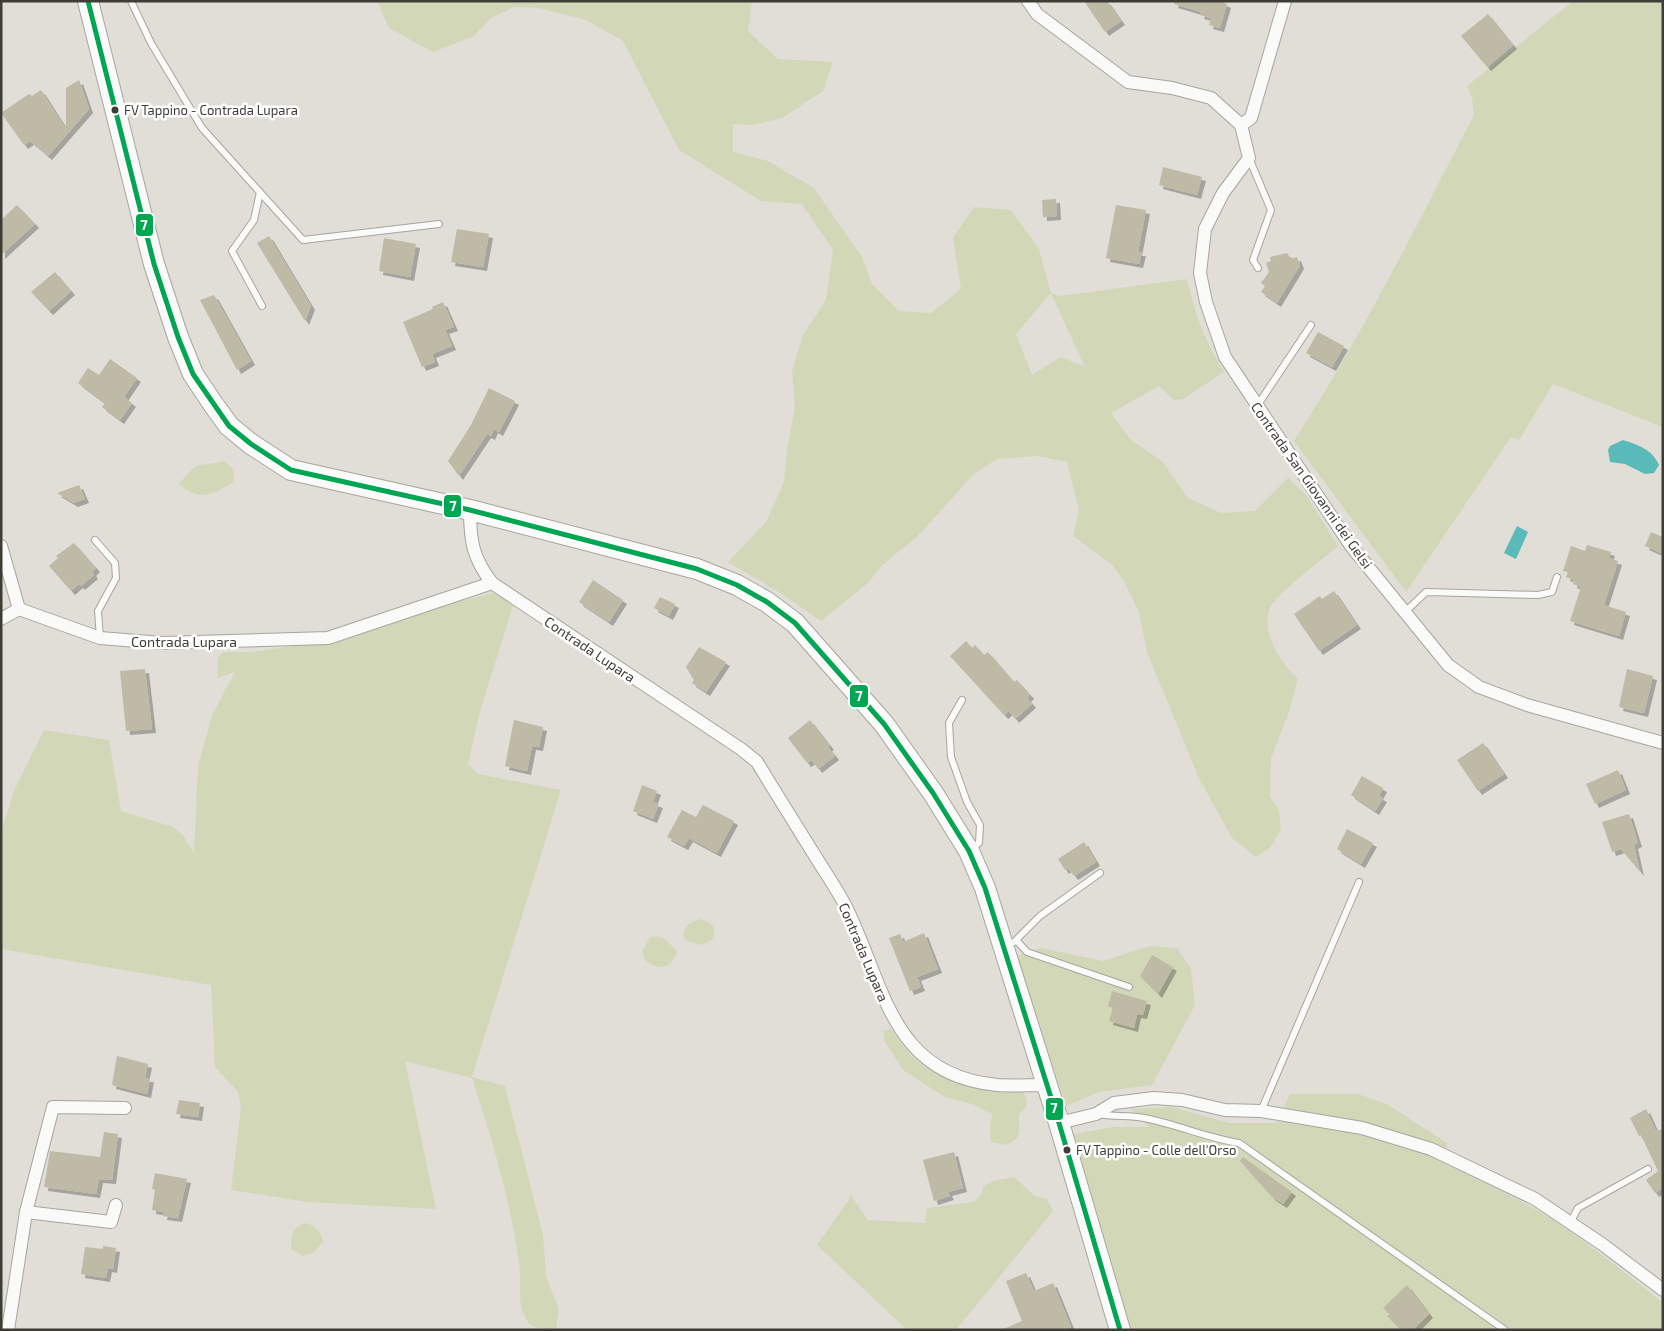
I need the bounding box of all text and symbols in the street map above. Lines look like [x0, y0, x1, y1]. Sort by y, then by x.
place label: FV Tappino - Contrada Lupara [124, 102, 298, 118]
marker: FV Tappino - Contrada Lupara [110, 105, 120, 115]
line badge: 7 [135, 213, 154, 237]
text: 7 [140, 216, 148, 233]
street label: Contrada San Giovanni dei Gelsi [1248, 398, 1376, 572]
line badge: 7 [443, 494, 462, 518]
text: 7 [449, 497, 457, 514]
street label: Contrada Lupara [541, 612, 639, 686]
street label: Contrada Lupara [131, 633, 237, 650]
line badge: 7 [849, 684, 869, 708]
text: 7 [855, 687, 863, 704]
street label: Contrada Lupara [836, 900, 892, 1004]
line badge: 7 [1045, 1097, 1064, 1121]
text: 7 [1050, 1099, 1058, 1116]
place label: FV Tappino - Colle dell'Orso [1076, 1142, 1236, 1158]
marker: FV Tappino - Colle dell'Orso [1062, 1145, 1072, 1155]

